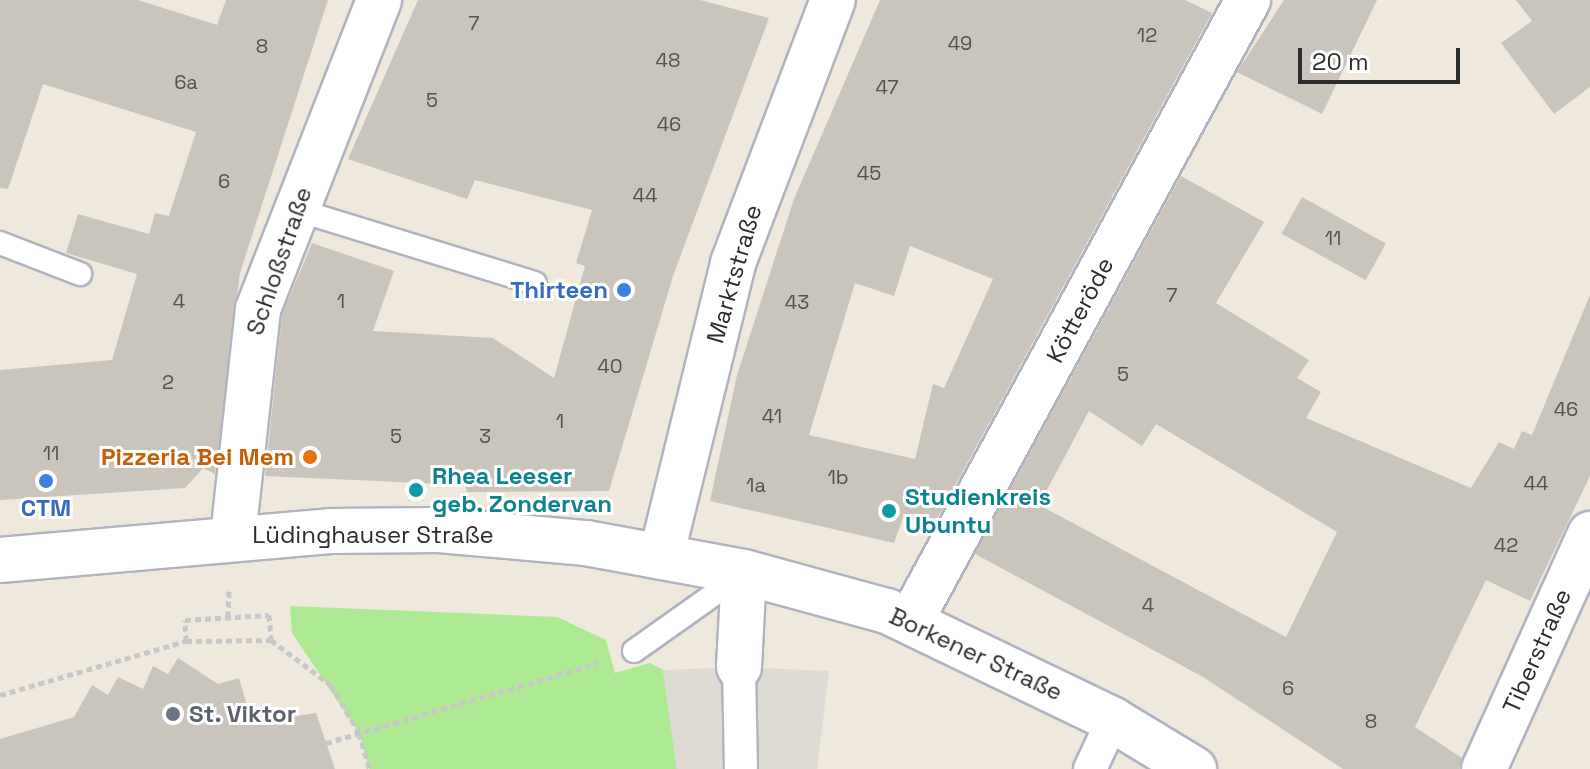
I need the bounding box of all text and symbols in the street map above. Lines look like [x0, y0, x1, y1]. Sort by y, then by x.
house number: 7 [468, 11, 480, 35]
house number: 12 [1137, 23, 1157, 47]
house number: 49 [948, 31, 972, 55]
scale bar [1302, 32, 1464, 82]
house number: 8 [256, 34, 268, 58]
text: 20 m [1312, 46, 1369, 77]
house number: 48 [656, 48, 680, 72]
house number: 6a [174, 70, 198, 94]
house number: 47 [875, 75, 899, 99]
house number: 5 [426, 88, 438, 112]
house number: 46 [657, 112, 681, 136]
house number: 45 [857, 161, 881, 185]
house number: 6 [218, 169, 230, 193]
street label: Schloßstraße [240, 183, 318, 339]
house number: 44 [633, 183, 657, 207]
street label: Marktstraße [700, 201, 768, 347]
house number: 11 [1325, 226, 1341, 250]
street label: Kötteröde [1040, 252, 1120, 368]
place label: Thirteen [510, 276, 608, 304]
marker: Thirteen [615, 281, 633, 299]
house number: 7 [1166, 283, 1178, 307]
house number: 4 [173, 289, 185, 313]
house number: 1 [337, 289, 345, 313]
house number: 43 [785, 290, 809, 314]
house number: 40 [597, 354, 623, 378]
house number: 5 [1117, 362, 1129, 386]
house number: 2 [162, 370, 174, 394]
house number: 46 [1554, 397, 1578, 421]
house number: 41 [762, 404, 782, 428]
house number: 1 [556, 409, 564, 433]
house number: 5 [390, 424, 402, 448]
house number: 3 [479, 424, 491, 448]
house number: 11 [43, 441, 59, 465]
place label: Pizzeria Bei Mem [101, 443, 294, 471]
marker: Pizzeria Bei Mem [301, 448, 319, 466]
place label: Rhea Leeser geb. Zondervan [432, 462, 613, 518]
house number: 1b [827, 465, 849, 489]
house number: 44 [1524, 471, 1548, 495]
marker: CTM [37, 472, 55, 490]
house number: 1a [746, 473, 766, 497]
marker: Rhea Leeser geb. Zondervan [407, 481, 425, 499]
place label: Studienkreis Ubuntu [905, 483, 1051, 539]
place label: CTM [21, 494, 71, 522]
marker: Studienkreis Ubuntu [880, 502, 898, 520]
street label: Lüdinghauser Straße [252, 521, 494, 549]
house number: 42 [1494, 533, 1518, 557]
street label: Tiberstraße [1497, 584, 1577, 718]
house number: 4 [1142, 593, 1154, 617]
street label: Borkener Straße [885, 601, 1067, 707]
house number: 6 [1282, 676, 1294, 700]
place label: St. Viktor [189, 700, 297, 728]
marker: St. Viktor [164, 705, 182, 723]
house number: 8 [1365, 709, 1377, 733]

